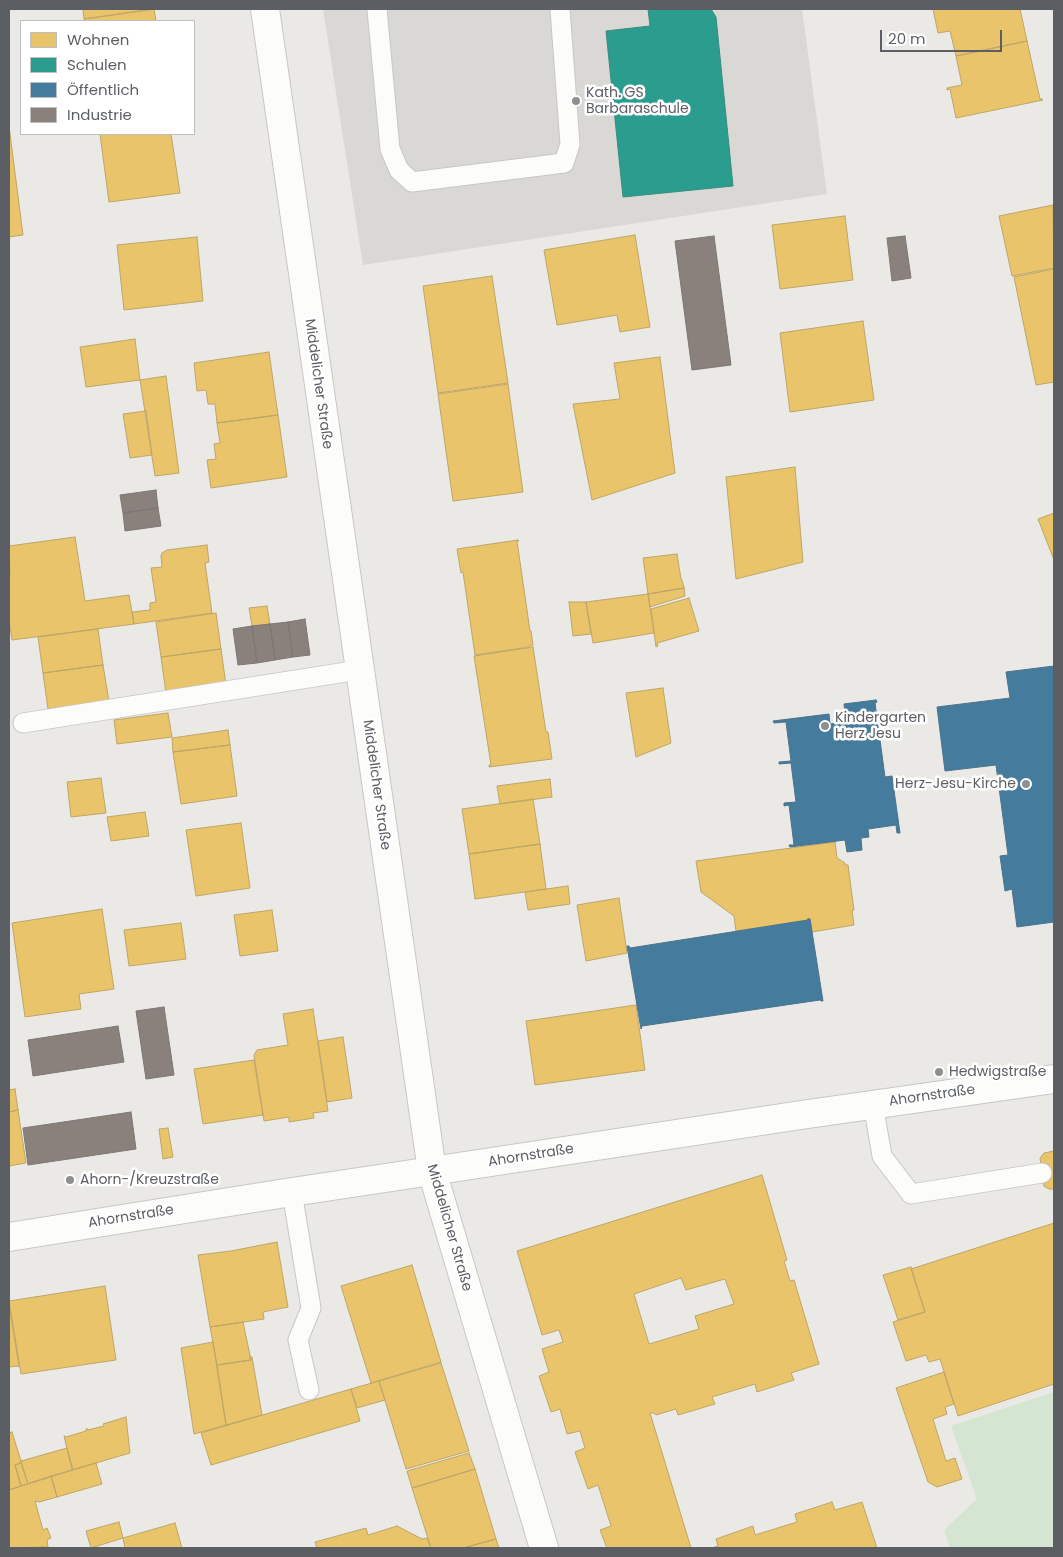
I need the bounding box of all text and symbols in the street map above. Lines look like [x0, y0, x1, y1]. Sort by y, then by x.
legend [20, 20, 195, 135]
scale bar [883, 20, 1006, 52]
text: 20 m [888, 28, 926, 49]
text: Wohnen [67, 29, 129, 50]
text: Schulen [67, 54, 127, 75]
text: Öffentlich [67, 79, 139, 100]
place label: Kath. GS Barbaraschule [586, 85, 689, 118]
marker: Kath. GS Barbaraschule [570, 95, 582, 107]
text: Industrie [67, 104, 132, 125]
street label: Middelicher Straße [301, 318, 335, 450]
place label: Kindergarten Herz Jesu [835, 710, 926, 742]
street label: Middelicher Straße [359, 719, 393, 851]
marker: Kindergarten Herz Jesu [819, 720, 831, 732]
place label: Herz-Jesu-Kirche [895, 776, 1016, 792]
marker: Herz-Jesu-Kirche [1020, 778, 1032, 790]
place label: Hedwigstraße [949, 1064, 1047, 1080]
marker: Hedwigstraße [933, 1066, 945, 1078]
street label: Ahornstraße [888, 1082, 976, 1110]
street label: Ahornstraße [487, 1141, 575, 1171]
street label: Middelicher Straße [423, 1163, 475, 1293]
place label: Ahorn-/Kreuzstraße [80, 1172, 219, 1188]
marker: Ahorn-/Kreuzstraße [64, 1174, 76, 1186]
street label: Ahornstraße [87, 1202, 175, 1232]

